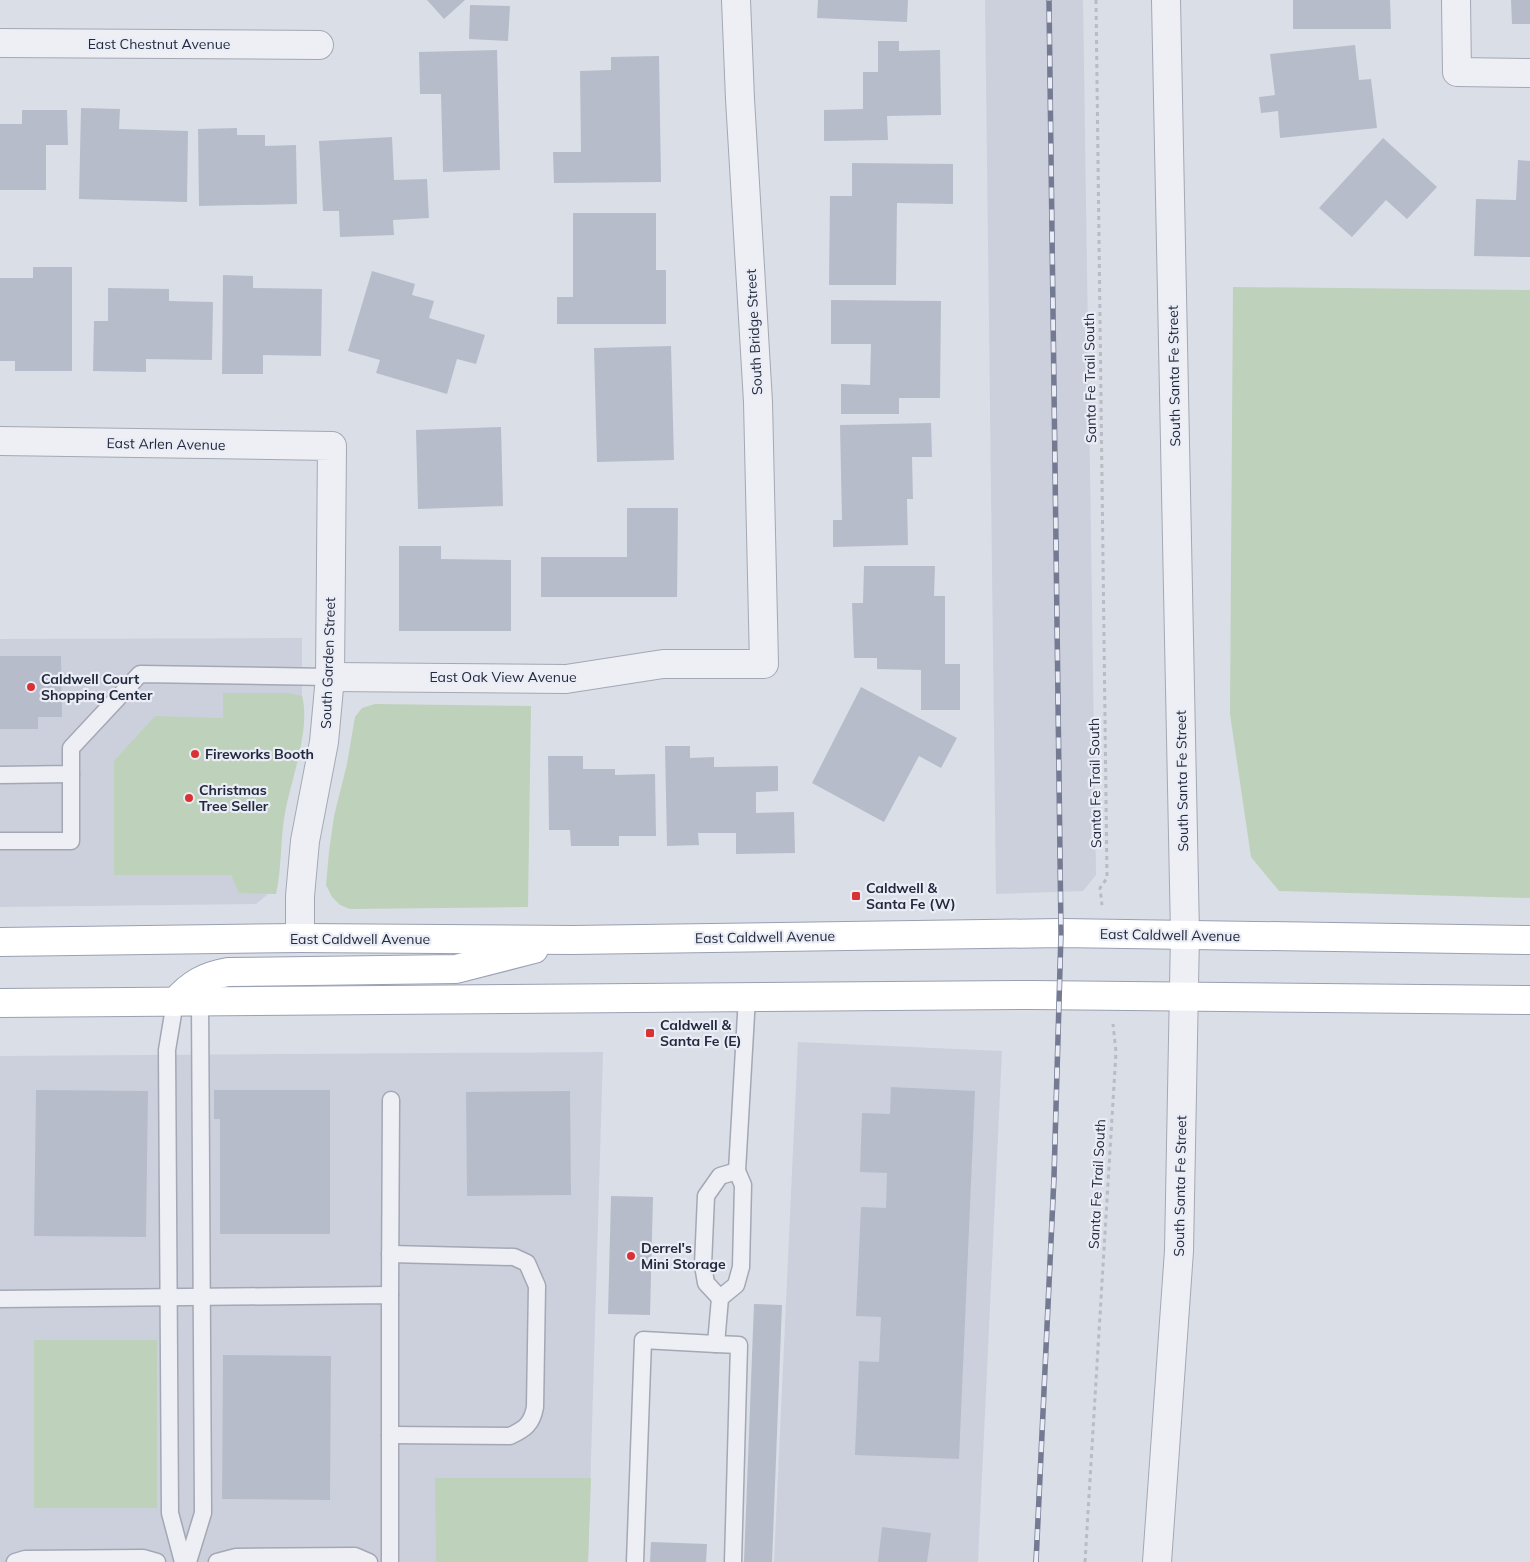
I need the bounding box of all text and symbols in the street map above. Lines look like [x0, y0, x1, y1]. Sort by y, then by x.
street label: East Chestnut Avenue [88, 35, 230, 53]
street label: South Bridge Street [742, 268, 766, 396]
street label: South Santa Fe Street [1164, 305, 1184, 447]
street label: Santa Fe Trail South [1080, 313, 1100, 443]
street label: East Arlen Avenue [106, 434, 226, 454]
street label: South Garden Street [317, 597, 339, 729]
street label: East Oak View Avenue [429, 668, 577, 686]
place label: Caldwell Court Shopping Center [41, 670, 153, 704]
marker: Caldwell Court Shopping Center [25, 681, 37, 693]
street label: South Santa Fe Street [1172, 710, 1192, 852]
street label: Santa Fe Trail South [1085, 718, 1105, 848]
place label: Fireworks Booth [205, 745, 314, 763]
marker: Fireworks Booth [189, 748, 201, 760]
place label: Christmas Tree Seller [199, 781, 269, 815]
marker: Christmas Tree Seller [183, 792, 195, 804]
place label: Caldwell & Santa Fe (W) [866, 879, 956, 913]
marker: Caldwell & Santa Fe (W) [850, 890, 862, 902]
street label: East Caldwell Avenue [1100, 925, 1240, 945]
street label: East Caldwell Avenue [695, 927, 835, 947]
street label: East Caldwell Avenue [290, 930, 430, 948]
place label: Caldwell & Santa Fe (E) [660, 1016, 742, 1050]
marker: Caldwell & Santa Fe (E) [644, 1027, 656, 1039]
street label: South Santa Fe Street [1170, 1115, 1190, 1257]
street label: Santa Fe Trail South [1085, 1119, 1109, 1249]
place label: Derrel's Mini Storage [641, 1239, 726, 1273]
marker: Derrel's Mini Storage [625, 1250, 637, 1262]

